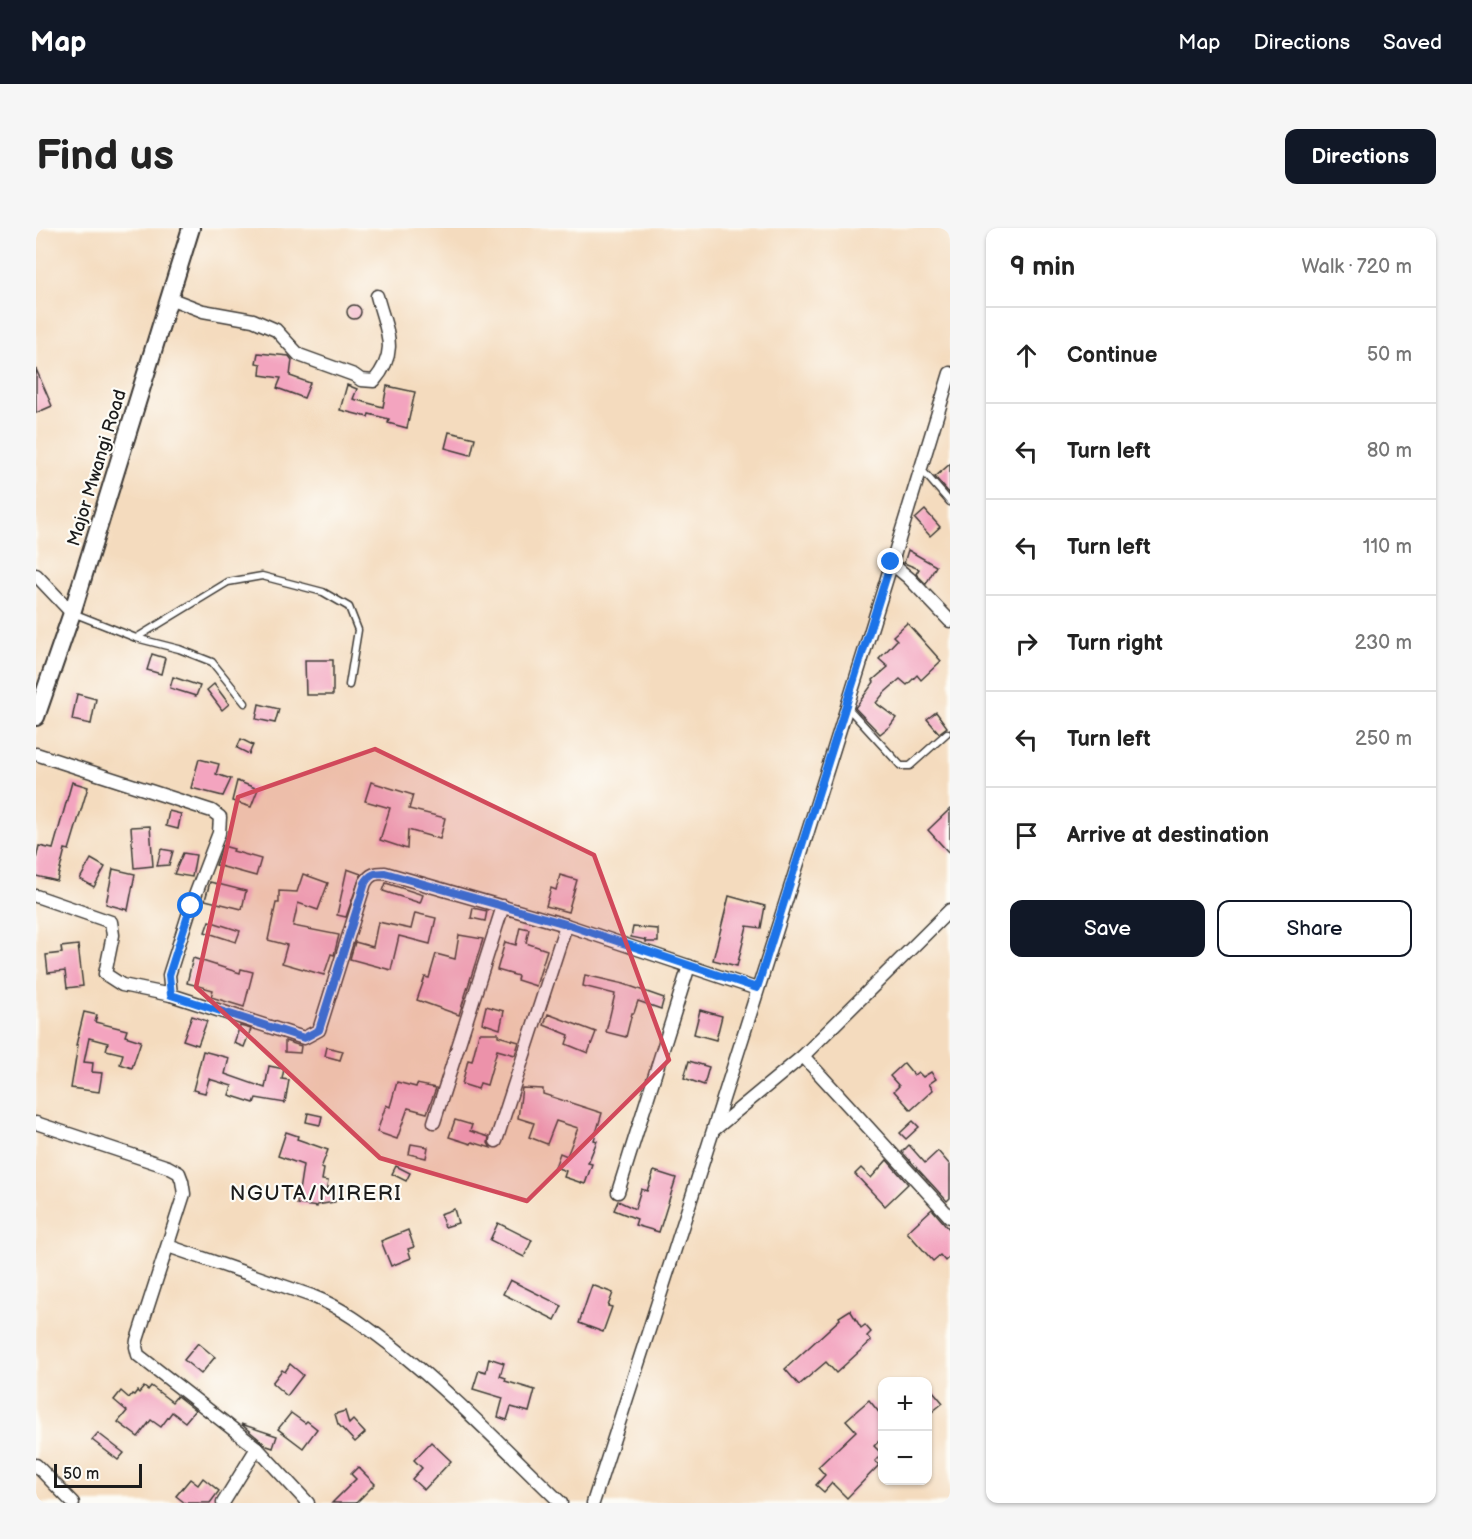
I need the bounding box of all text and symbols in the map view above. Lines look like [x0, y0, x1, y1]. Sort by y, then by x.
text: Map [30, 26, 86, 59]
text: Map [1178, 30, 1221, 55]
text: Directions [1254, 30, 1350, 55]
text: Saved [1383, 30, 1442, 55]
button: Directions [1285, 129, 1436, 184]
text: Find us [36, 131, 174, 182]
text: 9 min [1010, 252, 1075, 283]
text: Walk · 720 m [1301, 255, 1412, 279]
icon: ahead [1010, 339, 1043, 372]
text: Continue [1067, 342, 1157, 369]
text: 50 m [1367, 343, 1412, 367]
street label: Major Mwangi Road [63, 387, 131, 549]
icon: left [1010, 435, 1043, 468]
text: Turn left [1067, 438, 1151, 465]
text: 80 m [1367, 439, 1412, 463]
icon: left [1010, 531, 1043, 564]
text: Turn left [1067, 534, 1151, 561]
text: 110 m [1363, 535, 1412, 559]
route end [877, 548, 903, 574]
icon: right [1010, 627, 1043, 660]
text: Turn right [1067, 630, 1163, 657]
text: 230 m [1355, 631, 1412, 655]
icon: left [1010, 723, 1043, 756]
text: Turn left [1067, 726, 1151, 753]
text: 250 m [1355, 727, 1412, 751]
icon: arrive [1010, 819, 1043, 852]
text: Arrive at destination [1067, 822, 1269, 849]
route start [177, 892, 203, 918]
button: Save [1010, 900, 1205, 957]
button: Share [1217, 900, 1412, 957]
district label: NGUTA/MIRERI [230, 1181, 402, 1206]
map controls [878, 1377, 932, 1485]
button: + [878, 1377, 932, 1431]
button: − [878, 1431, 932, 1485]
scale bar [54, 1461, 142, 1488]
text: 50 m [63, 1465, 99, 1484]

